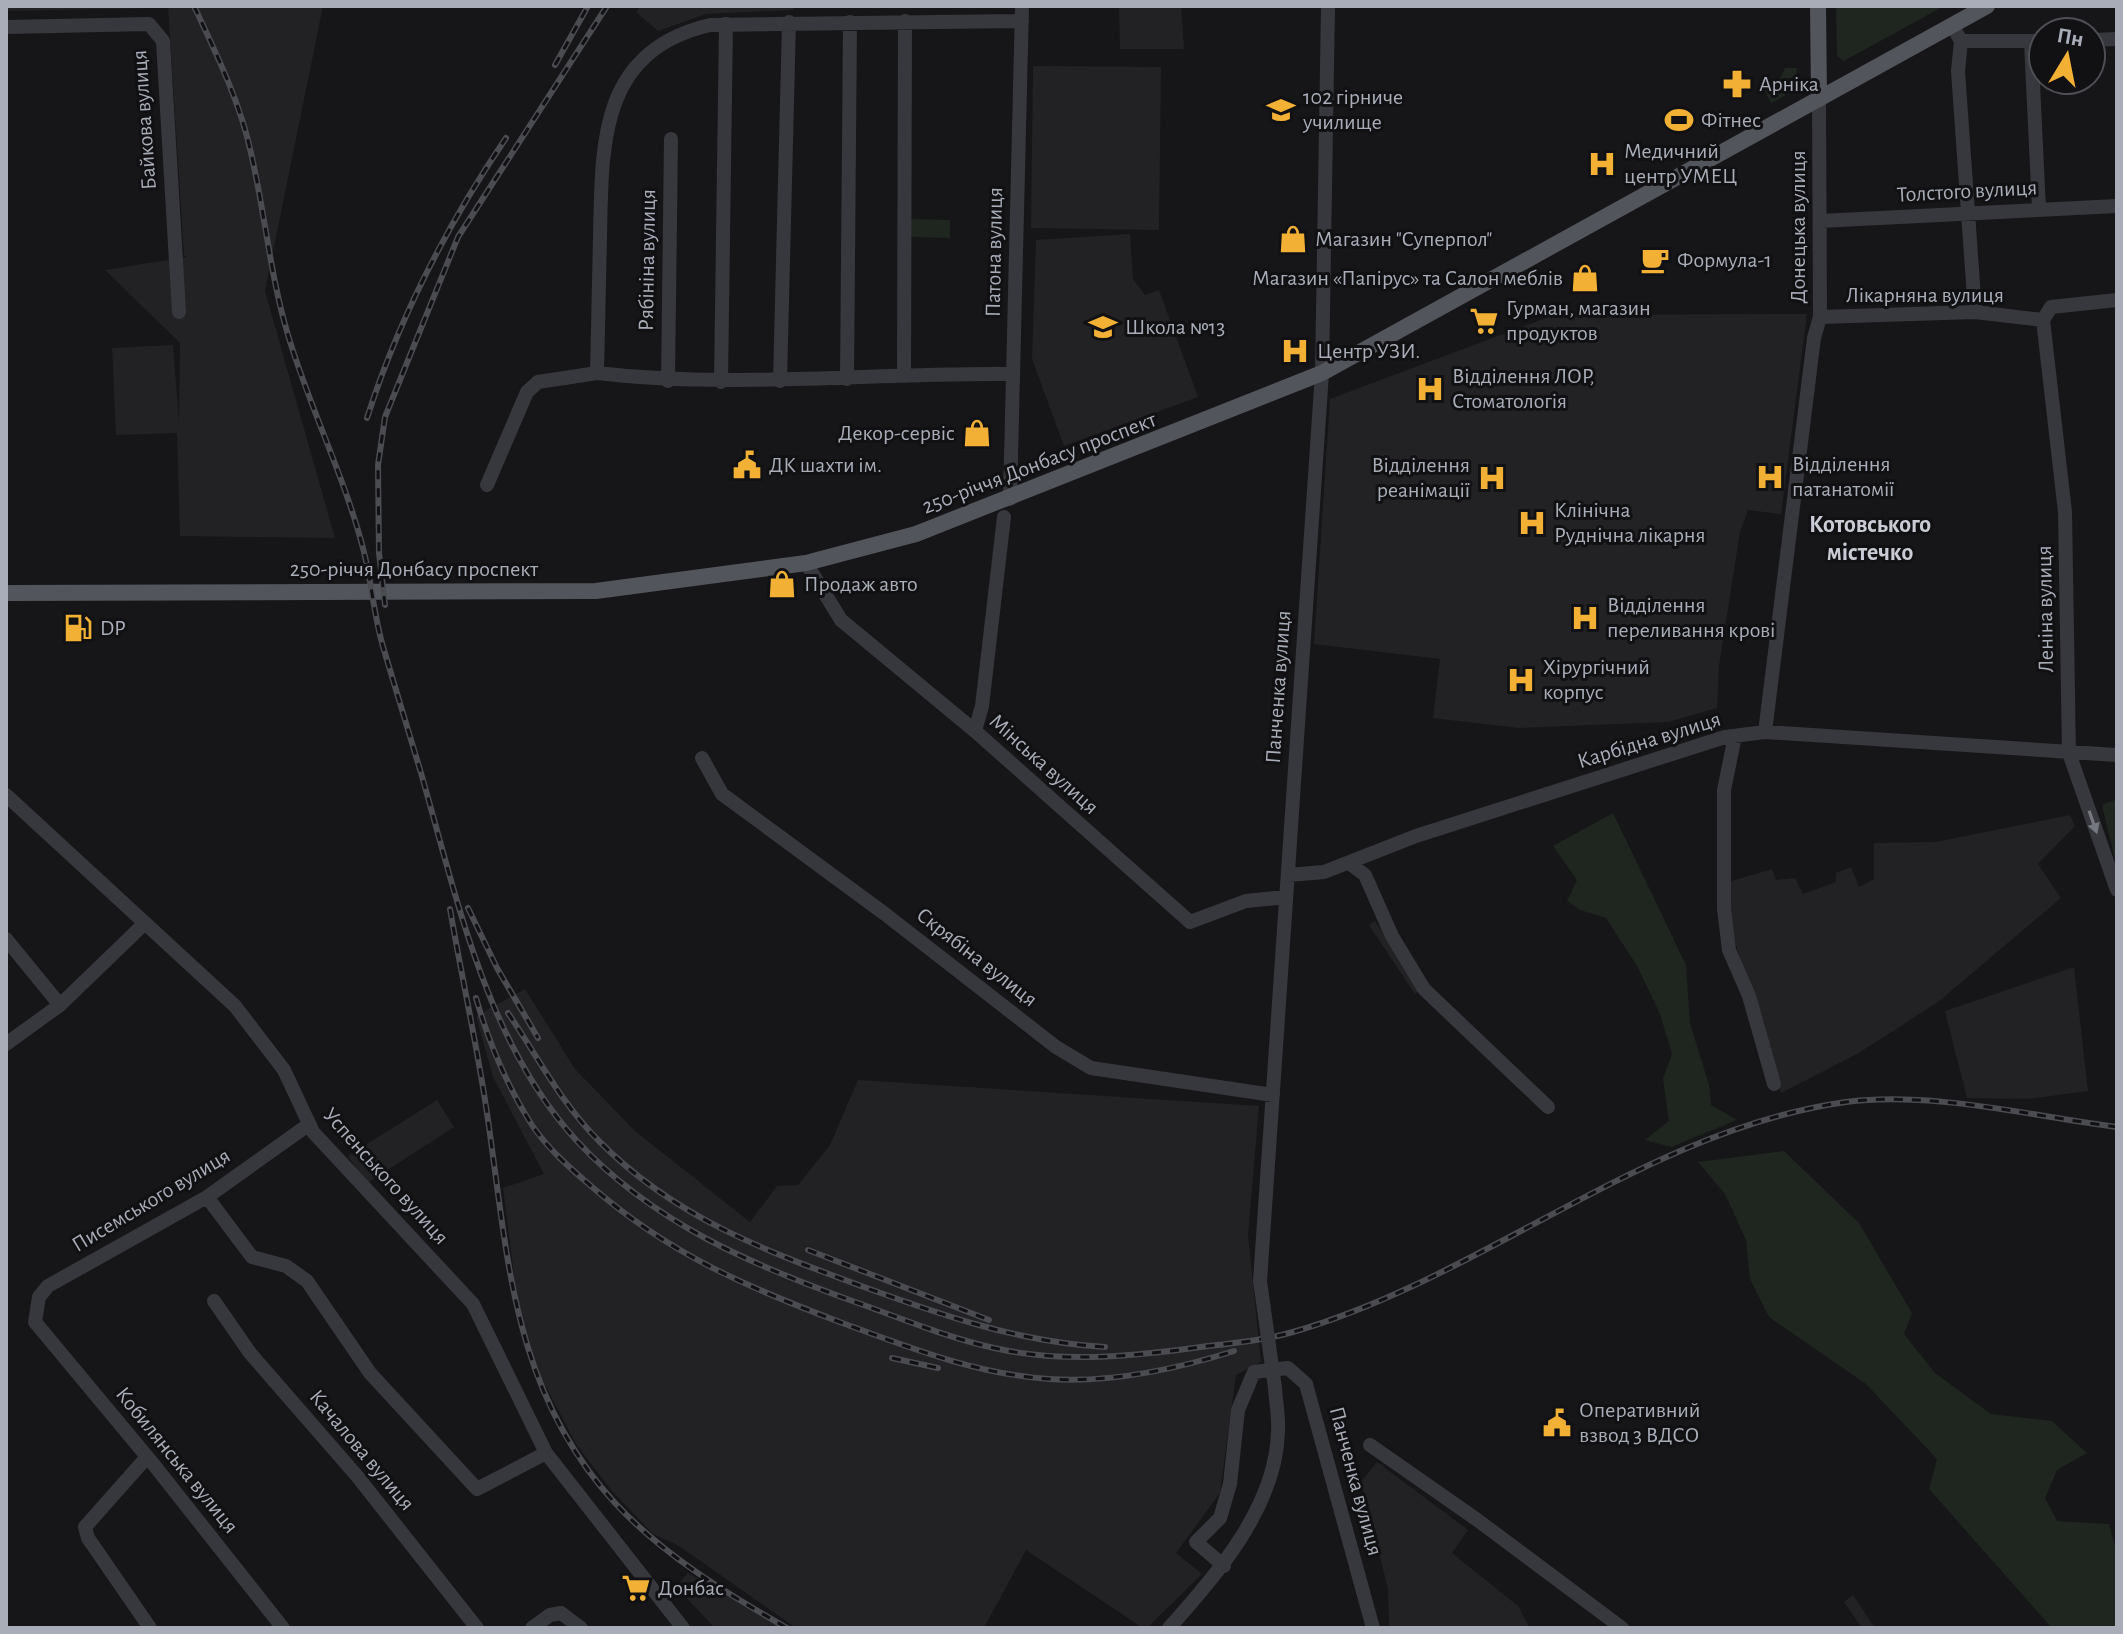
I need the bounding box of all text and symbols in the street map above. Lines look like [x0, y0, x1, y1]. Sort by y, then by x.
north arrow [2027, 16, 2107, 96]
text: Пн [2055, 24, 2085, 50]
street label: Байкова вулиця [128, 49, 160, 191]
pharmacy icon: Арніка [1722, 69, 1752, 99]
place label: Арніка [1759, 73, 1819, 95]
place label: 102 гірниче училище [1302, 86, 1403, 133]
school or university icon: 102 гірниче училище [1266, 95, 1296, 125]
sports icon: Фітнес [1664, 105, 1694, 135]
place label: Фітнес [1701, 109, 1761, 131]
place label: Медичний центр УМЕЦ [1624, 140, 1737, 187]
hospital icon: Медичний центр УМЕЦ [1587, 149, 1617, 179]
street label: Донецька вулиця [1787, 150, 1809, 304]
street label: Толстого вулиця [1896, 176, 2038, 206]
street label: Патона вулиця [982, 187, 1006, 317]
street label: Рябініна вулиця [635, 189, 659, 331]
shop icon: Магазин "Суперпол" [1278, 224, 1308, 254]
place label: Магазин "Суперпол" [1315, 228, 1492, 250]
cafe icon: Формула-1 [1640, 245, 1670, 275]
place label: Формула-1 [1677, 249, 1772, 271]
shop icon: Магазин «Папірус» та Салон меблів [1570, 263, 1600, 293]
place label: Магазин «Папірус» та Салон меблів [1252, 267, 1563, 289]
street label: Лікарняна вулиця [1846, 284, 2004, 306]
place label: Гурман, магазин продуктов [1506, 297, 1651, 344]
supermarket icon: Гурман, магазин продуктов [1469, 306, 1499, 336]
school or university icon: Школа №13 [1088, 312, 1118, 342]
place label: Школа №13 [1125, 316, 1225, 338]
hospital icon: Центр УЗИ. [1280, 336, 1310, 366]
place label: Центр УЗИ. [1317, 340, 1420, 362]
place label: Відділення ЛОР, Стоматологія [1452, 365, 1595, 412]
hospital icon: Відділення ЛОР, Стоматологія [1415, 374, 1445, 404]
street label: 250-річчя Донбасу проспект [919, 408, 1160, 518]
shop icon: Декор-сервіс [962, 418, 992, 448]
place label: Декор-сервіс [838, 422, 955, 444]
public building icon: ДК шахти ім. [732, 450, 762, 480]
place label: Відділення патанатомії [1792, 453, 1894, 500]
place label: ДК шахти ім. [769, 454, 882, 476]
place label: Відділення реанімації [1371, 454, 1470, 501]
hospital icon: Відділення патанатомії [1755, 462, 1785, 492]
hospital icon: Відділення реанімації [1477, 463, 1507, 493]
place label: Клінічна Руднічна лікарня [1554, 499, 1706, 546]
hospital icon: Клінічна Руднічна лікарня [1517, 508, 1547, 538]
district label: Котовського містечко [1809, 513, 1931, 565]
street label: Леніна вулиця [2033, 545, 2057, 673]
street label: 250-річчя Донбасу проспект [290, 558, 539, 580]
shop icon: Продаж авто [767, 569, 797, 599]
place label: Продаж авто [804, 573, 918, 595]
place label: Відділення переливання крові [1607, 594, 1775, 641]
hospital icon: Відділення переливання крові [1570, 603, 1600, 633]
street label: Панченка вулиця [1262, 610, 1294, 764]
fuel station icon: DP [63, 613, 93, 643]
place label: DP [100, 617, 126, 639]
place label: Хірургічний корпус [1543, 656, 1650, 703]
hospital icon: Хірургічний корпус [1506, 665, 1536, 695]
street label: Карбідна вулиця [1575, 708, 1723, 772]
street label: Мінська вулиця [985, 710, 1103, 818]
one-way arrow [2087, 810, 2100, 834]
street label: Скрябіна вулиця [913, 903, 1041, 1011]
street label: Успенського вулиця [319, 1103, 453, 1249]
street label: Писемського вулиця [68, 1144, 234, 1256]
street label: Кобилянська вулиця [112, 1383, 242, 1537]
street label: Качалова вулиця [305, 1385, 419, 1515]
place label: Оперативний взвод 3 ВДСО [1579, 1399, 1700, 1446]
street label: Панченка вулиця [1326, 1404, 1386, 1558]
public building icon: Оперативний взвод 3 ВДСО [1542, 1408, 1572, 1438]
supermarket icon: Донбас [621, 1573, 651, 1603]
place label: Донбас [658, 1577, 724, 1599]

